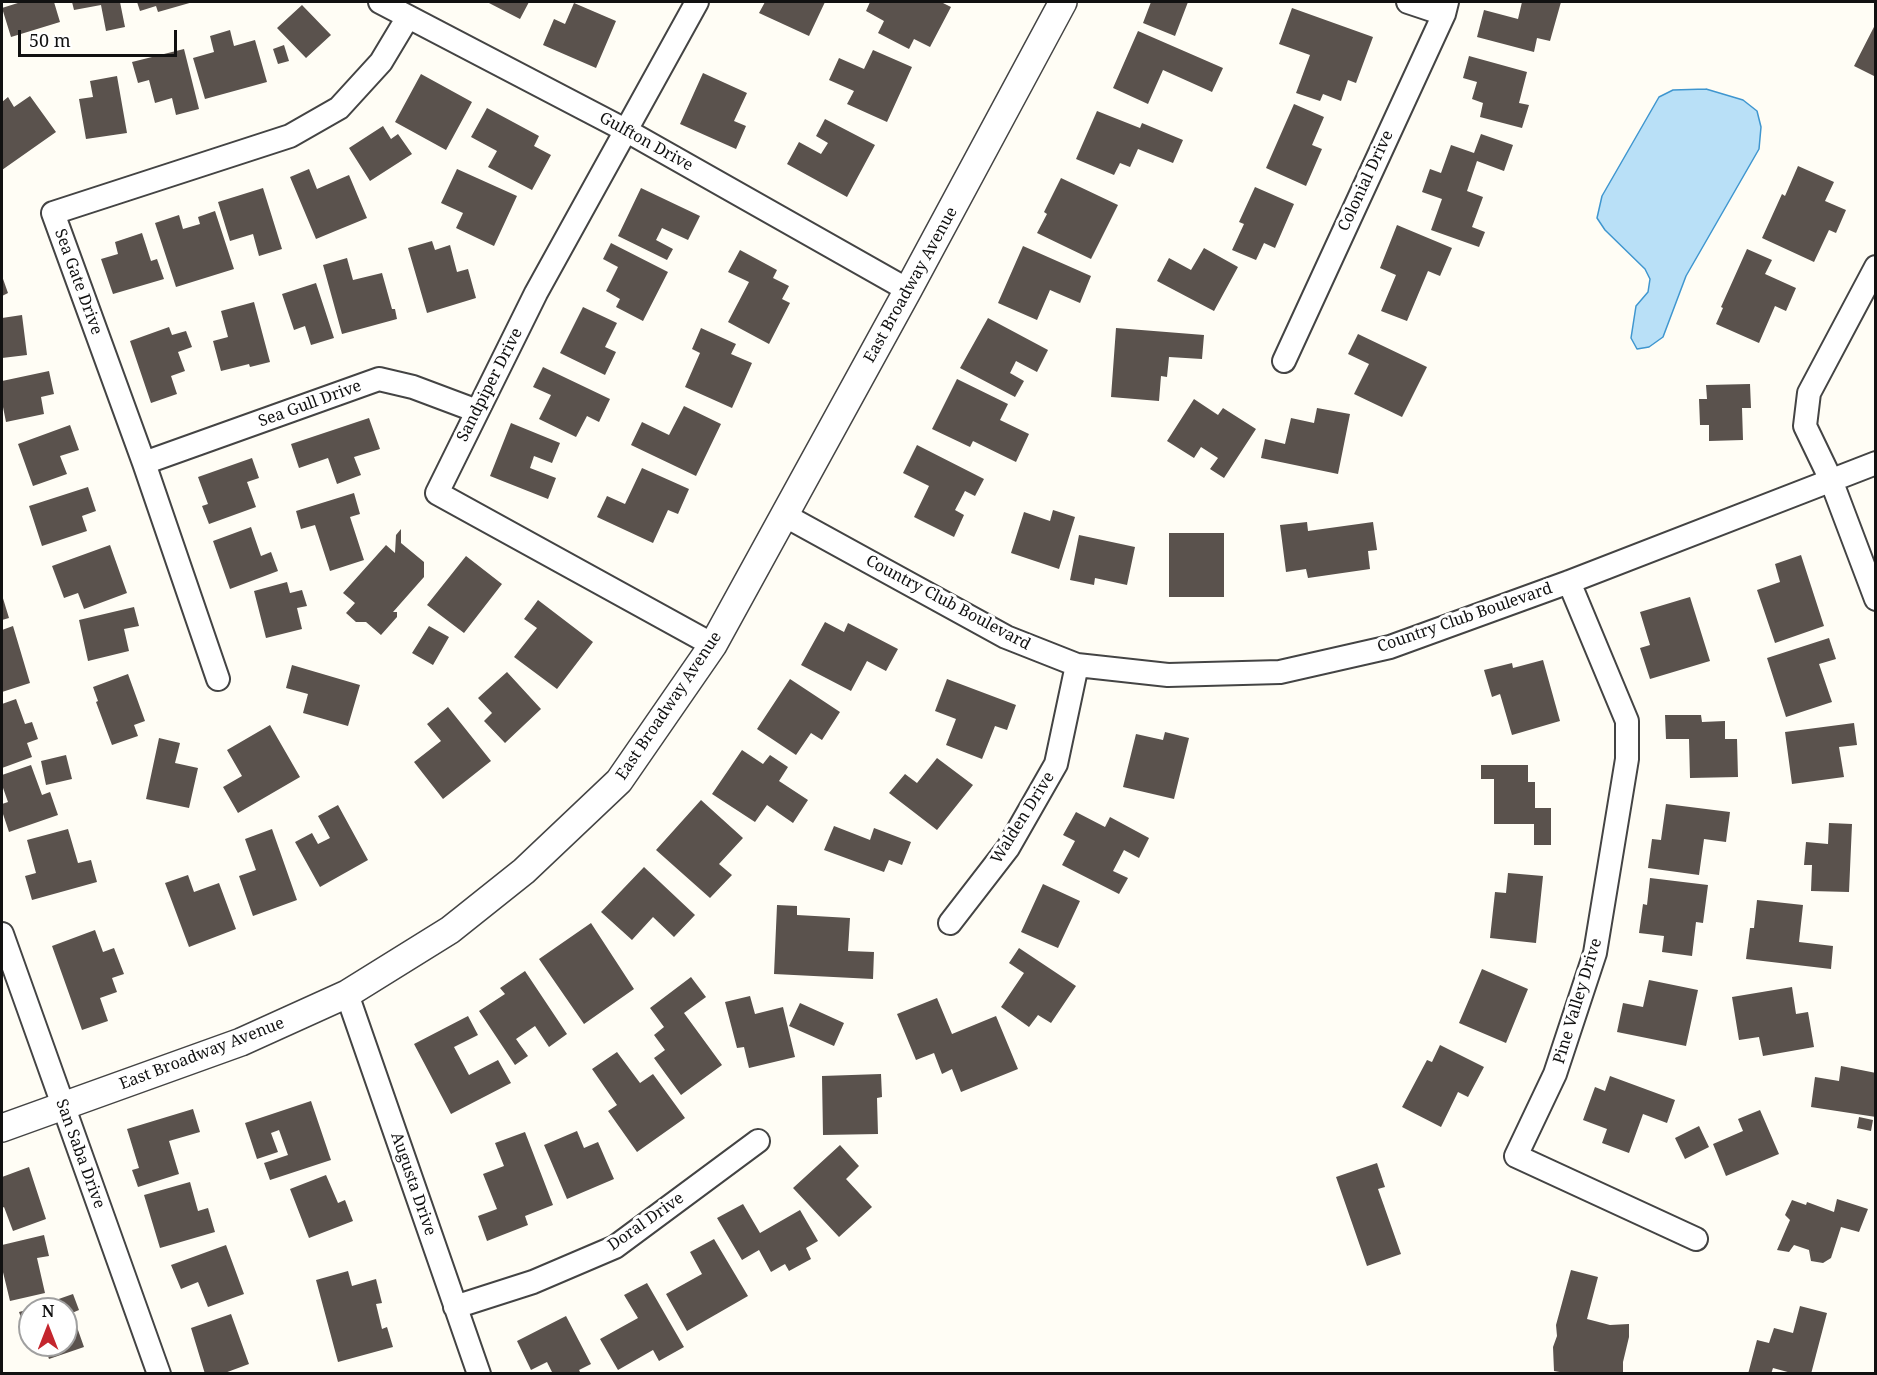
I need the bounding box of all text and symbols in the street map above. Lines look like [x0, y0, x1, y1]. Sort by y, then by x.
scale bar [21, 18, 180, 56]
text: 50 m [29, 28, 71, 52]
street label: Gulfton Drive [596, 108, 696, 176]
street label: Colonial Drive [1334, 128, 1398, 234]
street label: East Broadway Avenue [860, 204, 962, 366]
street label: Sea Gate Drive [50, 226, 106, 338]
street label: Sandpiper Drive [453, 325, 527, 445]
street label: Sea Gull Drive [256, 376, 364, 432]
street label: Country Club Boulevard [862, 551, 1034, 655]
street label: Country Club Boulevard [1375, 579, 1555, 657]
street label: East Broadway Avenue [612, 628, 726, 784]
street label: Walden Drive [987, 769, 1059, 867]
street label: Pine Valley Drive [1550, 936, 1606, 1066]
street label: East Broadway Avenue [117, 1014, 287, 1094]
street label: San Saba Drive [51, 1097, 109, 1211]
street label: Augusta Drive [386, 1130, 440, 1238]
street label: Doral Drive [604, 1189, 688, 1255]
north arrow [18, 1297, 78, 1357]
text: N [42, 1300, 54, 1322]

